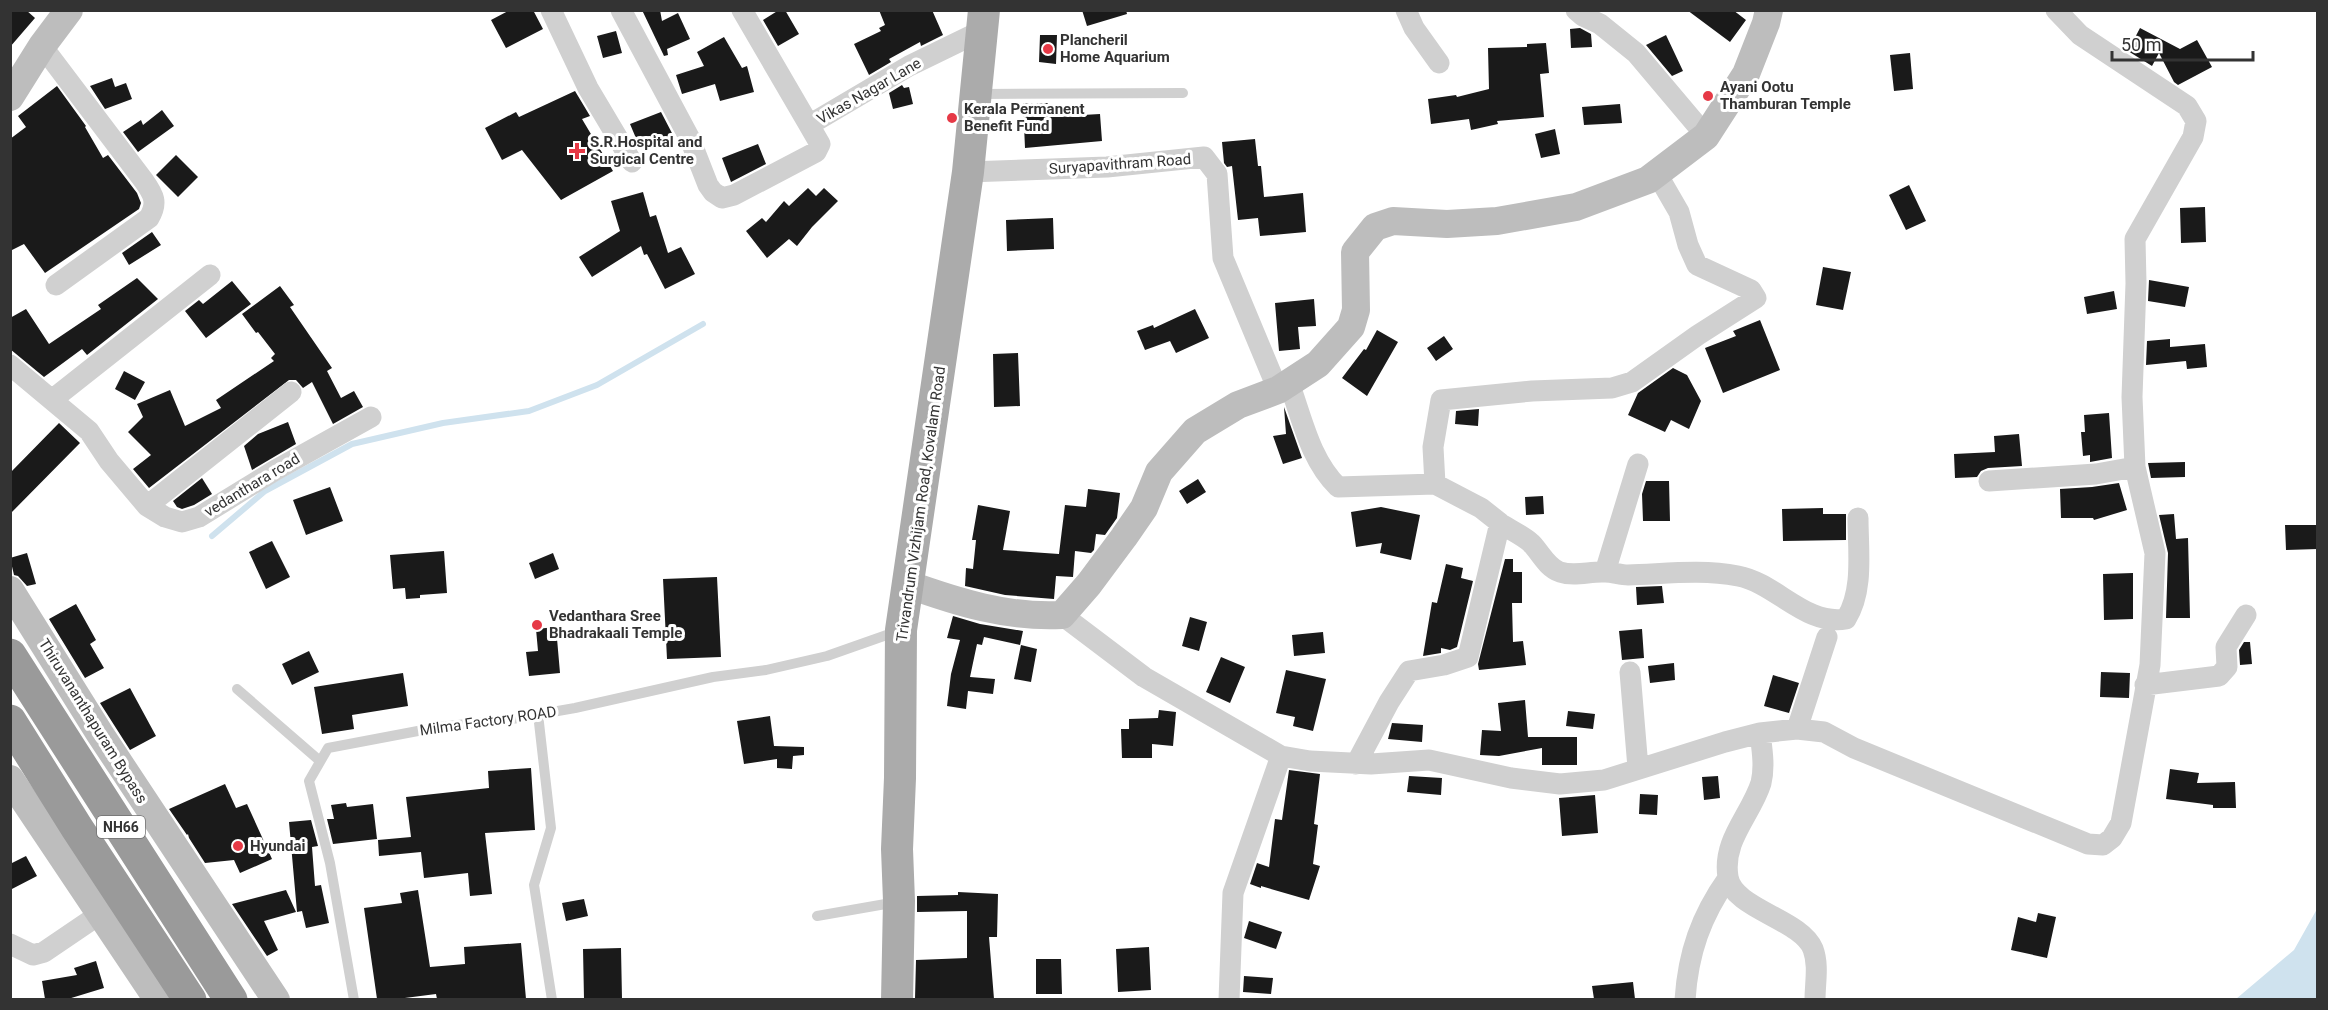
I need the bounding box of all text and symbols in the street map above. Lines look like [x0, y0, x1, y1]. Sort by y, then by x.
scale bar [2112, 24, 2253, 62]
place label: Plancheril Home Aquarium [1060, 31, 1170, 66]
text: 50 m [2121, 34, 2161, 55]
marker: Plancheril Home Aquarium [1041, 42, 1055, 56]
street label: Vikas Nagar Lane [814, 54, 924, 128]
place label: Ayani Ootu Thamburan Temple [1720, 78, 1851, 113]
marker: Ayani Ootu Thamburan Temple [1701, 89, 1715, 103]
place label: Kerala Permanent Benefit Fund [964, 100, 1085, 135]
marker: Kerala Permanent Benefit Fund [945, 111, 959, 125]
place label: S.R.Hospital and Surgical Centre [590, 133, 702, 168]
marker: S.R.Hospital and Surgical Centre [568, 142, 586, 160]
street label: Suryapavithram Road [1048, 150, 1192, 178]
street label: Trivandrum Vizhijam Road, Kovalam Road [893, 365, 949, 643]
street label: vedanthara road [201, 449, 303, 521]
place label: Vedanthara Sree Bhadrakaali Temple [549, 607, 682, 642]
marker: Vedanthara Sree Bhadrakaali Temple [530, 618, 544, 632]
street label: Thiruvananthapuram Bypass [35, 635, 151, 807]
street label: Milma Factory ROAD [418, 702, 558, 740]
road number: NH66 [97, 816, 145, 838]
place label: Hyundai [250, 837, 305, 855]
marker: Hyundai [231, 839, 245, 853]

